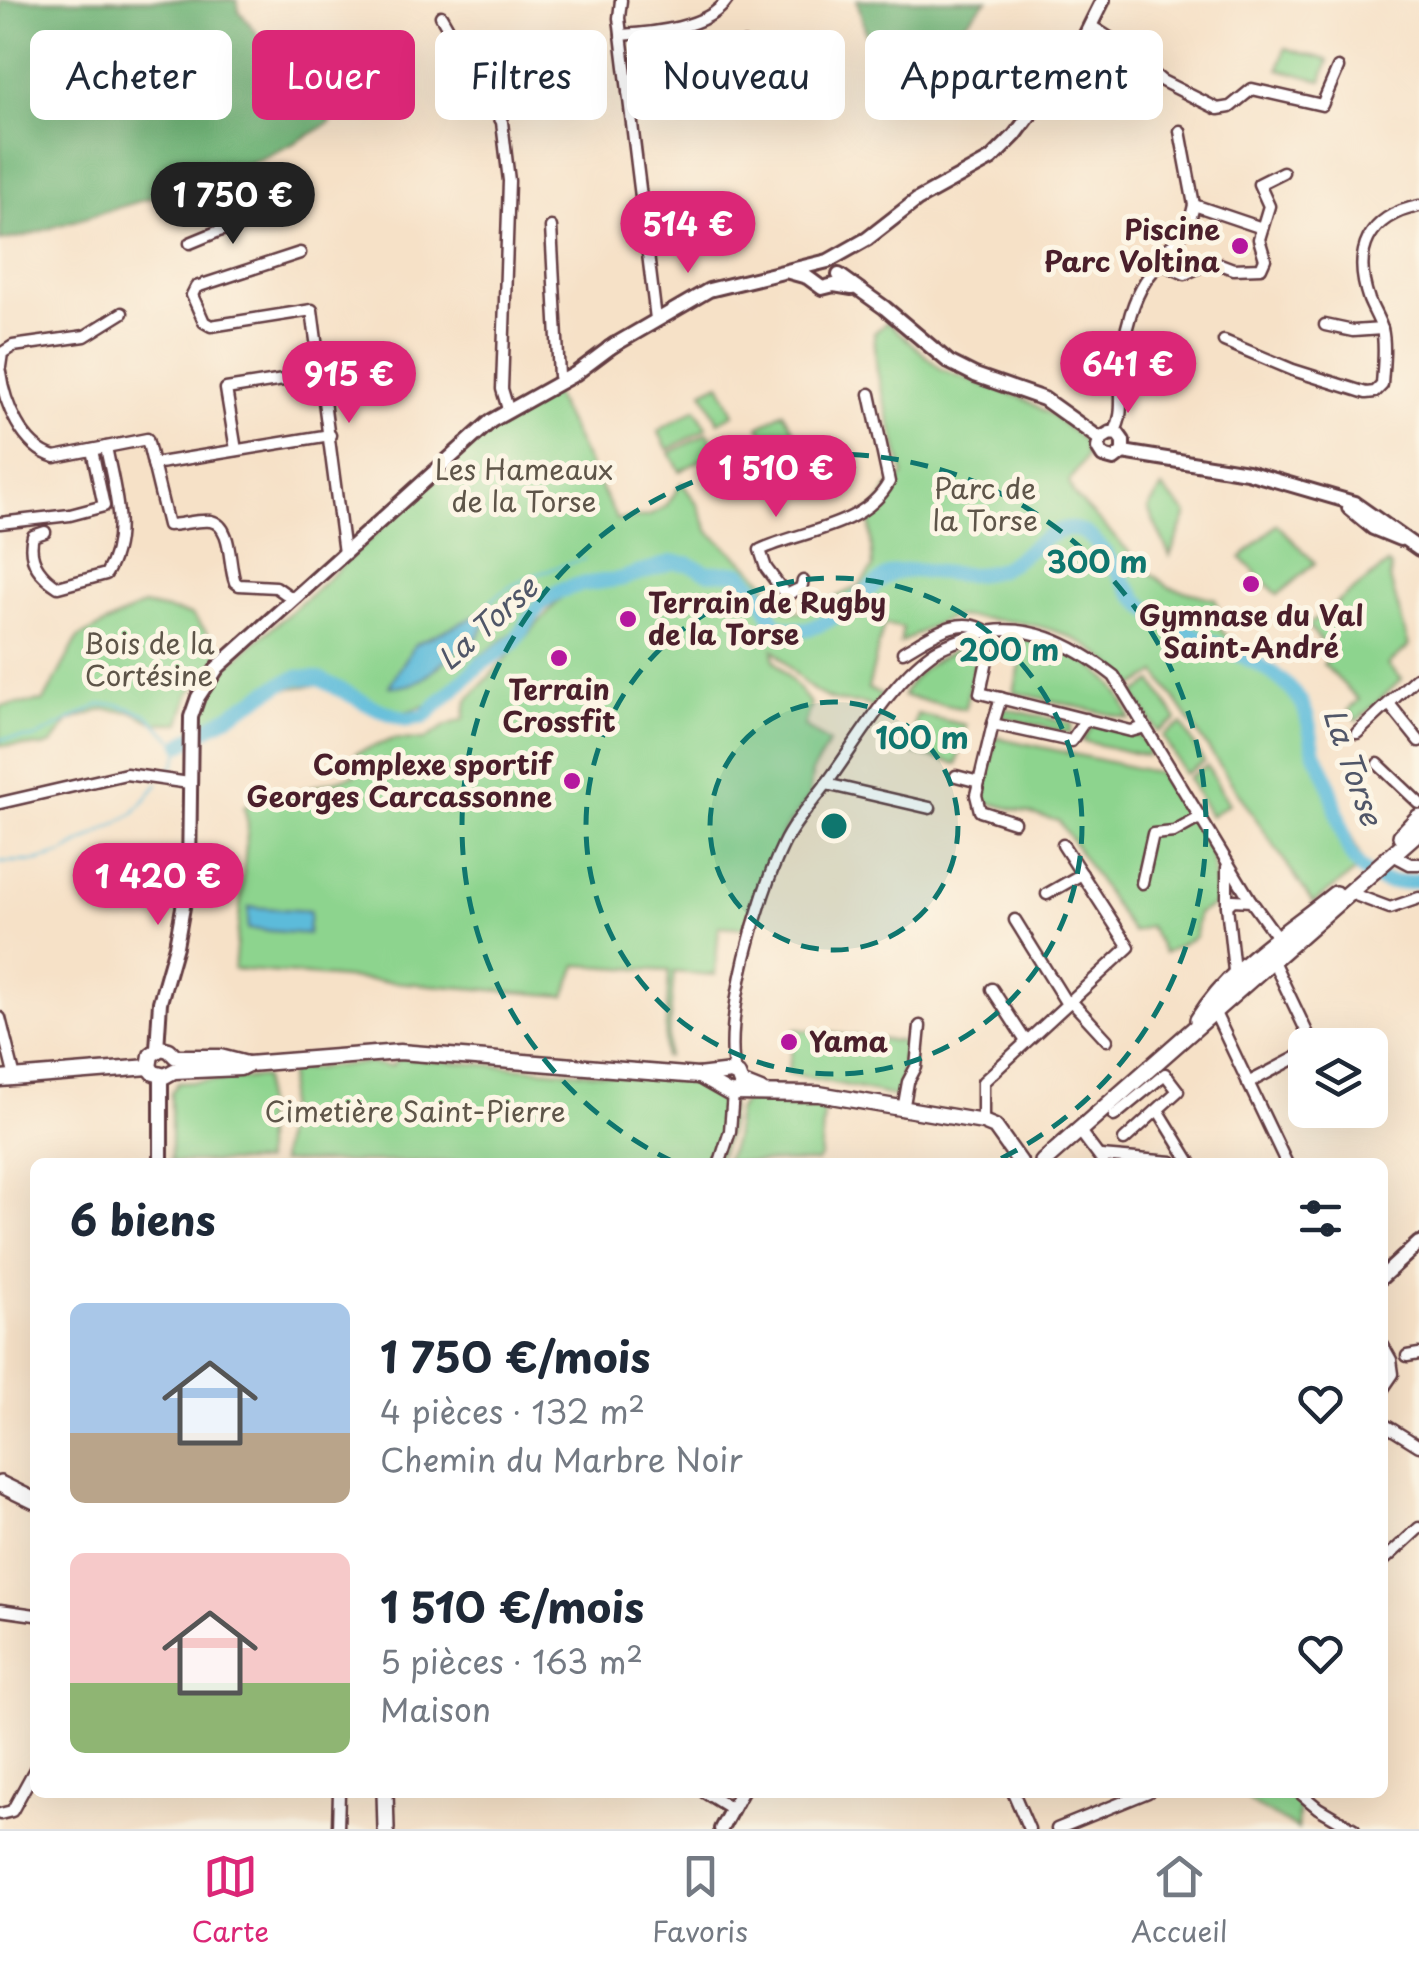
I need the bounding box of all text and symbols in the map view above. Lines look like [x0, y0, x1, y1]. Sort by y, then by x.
chip: Acheter [30, 30, 232, 120]
chip: Louer [252, 30, 415, 120]
chip: Filtres [435, 30, 607, 120]
chip: Nouveau [627, 30, 845, 120]
chip: Appartement [865, 30, 1163, 120]
pin: 1 750 € [141, 162, 325, 247]
text: 1 750 € [173, 170, 293, 218]
pin: 514 € [618, 191, 758, 276]
text: 514 € [642, 199, 734, 247]
place label: Piscine Parc Voltina [1044, 207, 1221, 282]
marker: Piscine Parc Voltina [1229, 235, 1251, 257]
pin: 641 € [1058, 331, 1198, 416]
text: 641 € [1082, 339, 1174, 387]
pin: 915 € [279, 341, 419, 426]
text: 915 € [304, 349, 394, 397]
pin: 1 510 € [684, 435, 868, 520]
text: 1 510 € [718, 443, 834, 491]
park label: Les Hameaux de la Torse [435, 447, 613, 522]
park label: Parc de la Torse [932, 466, 1038, 541]
text: 300 m [1046, 538, 1148, 583]
water label: La Torse [426, 563, 548, 679]
marker: Gymnase du Val Saint-André [1240, 573, 1262, 595]
place label: Terrain de Rugby de la Torse [648, 580, 886, 655]
place label: Gymnase du Val Saint-André [1139, 593, 1363, 668]
marker: Terrain de Rugby de la Torse [617, 608, 639, 630]
park label: Bois de la Cortésine [83, 621, 215, 696]
text: 200 m [959, 626, 1059, 671]
marker: Terrain Crossfit [548, 647, 570, 669]
place label: Terrain Crossfit [502, 667, 616, 742]
water label: La Torse [1313, 702, 1396, 833]
text: 100 m [875, 714, 969, 759]
place label: Complexe sportif Georges Carcassonne [246, 742, 554, 817]
marker: Complexe sportif Georges Carcassonne [561, 770, 583, 792]
centre of rings [816, 808, 852, 844]
pin: 1 420 € [66, 843, 250, 928]
text: 1 420 € [95, 851, 221, 899]
place label: Yama [809, 1019, 889, 1062]
map controls [1288, 1028, 1388, 1128]
button: layers [1288, 1028, 1388, 1128]
marker: Yama [778, 1031, 800, 1053]
park label: Cimetière Saint-Pierre [264, 1089, 566, 1132]
text: 6 biens [70, 1187, 216, 1250]
icon: filters [1293, 1191, 1348, 1246]
text: 1 750 €/mois [380, 1324, 651, 1387]
icon: home [150, 1343, 270, 1463]
icon: heart [1293, 1376, 1348, 1431]
text: 4 pièces · 132 m² [380, 1387, 645, 1435]
text: Chemin du Marbre Noir [380, 1435, 743, 1483]
text: 1 510 €/mois [380, 1574, 644, 1637]
icon: home [150, 1593, 270, 1713]
icon: heart [1293, 1626, 1348, 1681]
text: 5 pièces · 163 m² [380, 1637, 643, 1685]
text: Maison [380, 1685, 491, 1733]
tab: Carte [191, 1849, 269, 1952]
tab: Favoris [652, 1849, 748, 1952]
tab: Accueil [1131, 1849, 1228, 1952]

